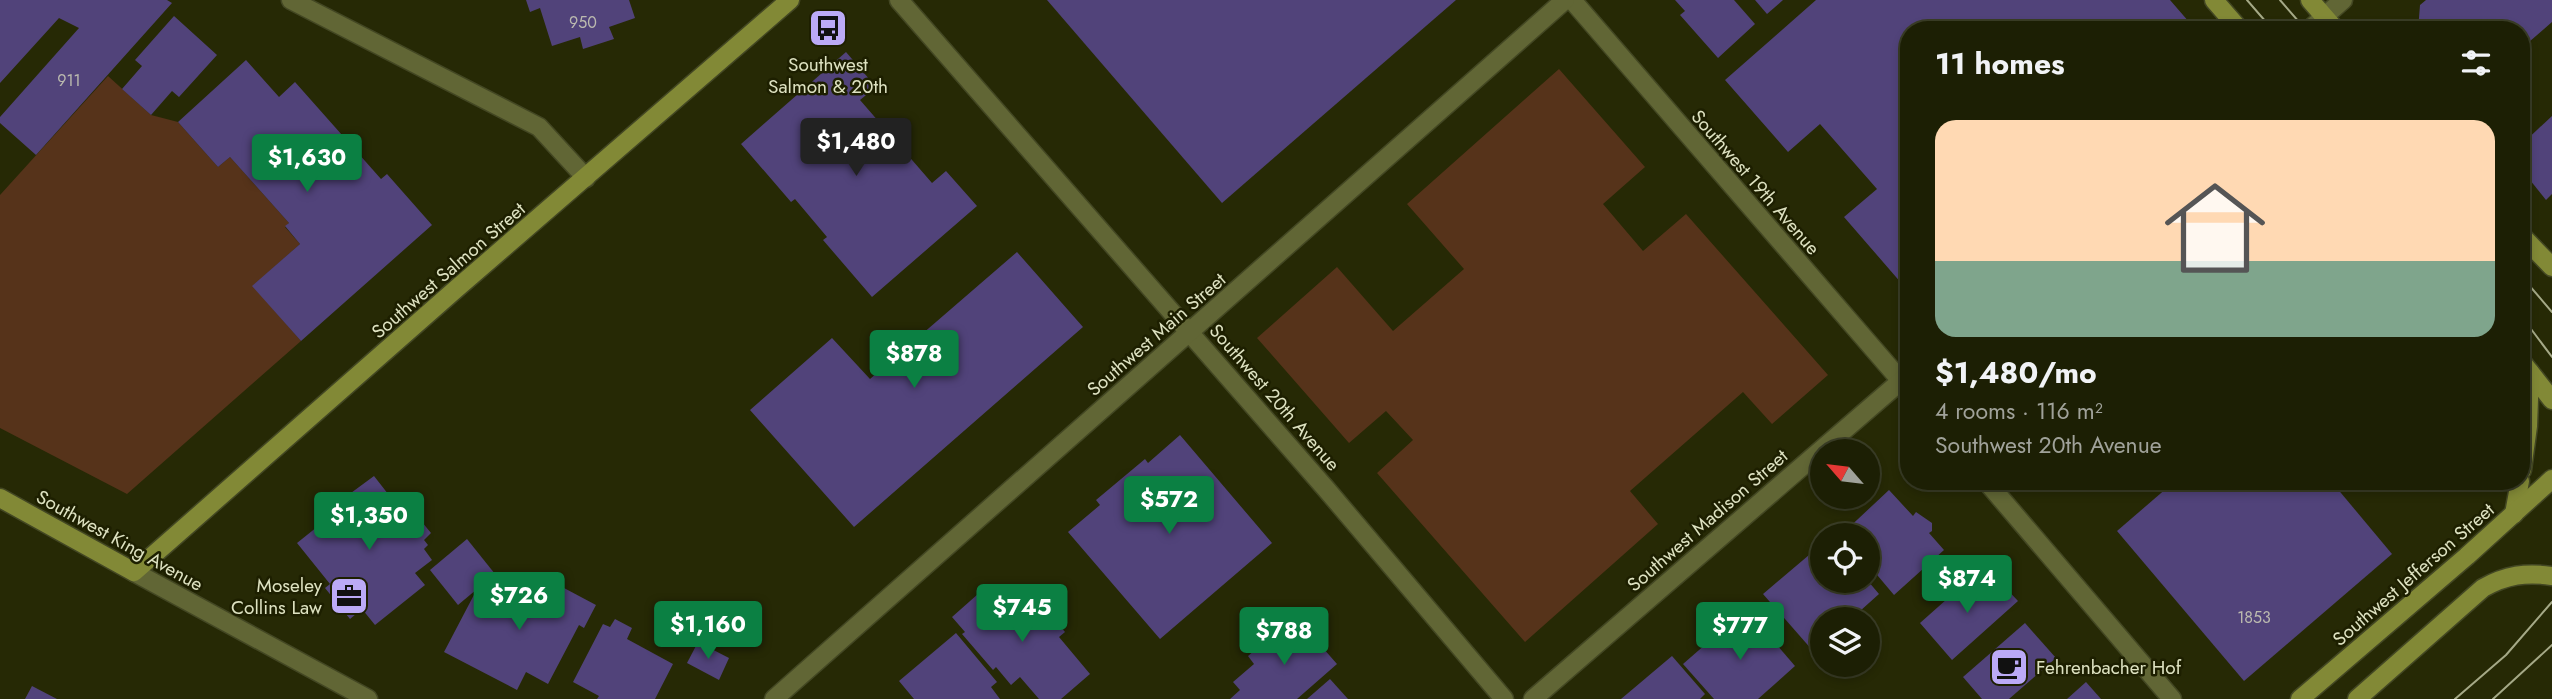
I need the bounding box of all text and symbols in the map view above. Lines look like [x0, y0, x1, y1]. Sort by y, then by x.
bus stop icon: Southwest Salmon & 20th [807, 7, 849, 49]
house number: 950 [569, 11, 597, 34]
text: 11 homes [1935, 42, 2065, 85]
icon: filters [2457, 44, 2495, 82]
place label: Southwest Salmon & 20th [768, 51, 888, 100]
house number: 911 [57, 69, 81, 92]
street label: Southwest 19th Avenue [1685, 104, 1826, 261]
pin: $1,480 [799, 118, 913, 178]
text: $1,480 [816, 124, 896, 158]
pin: $1,630 [250, 134, 364, 194]
text: $1,630 [268, 140, 346, 174]
icon: home [2152, 165, 2278, 291]
street label: Southwest Salmon Street [366, 196, 531, 345]
street label: Southwest Main Street [1081, 266, 1232, 402]
street label: Southwest 20th Avenue [1203, 318, 1346, 477]
pin: $878 [873, 330, 955, 390]
text: $878 [886, 336, 942, 370]
text: $1,480/mo [1935, 351, 2097, 394]
text: 4 rooms · 116 m² [1935, 394, 2103, 428]
text: Southwest 20th Avenue [1935, 428, 2162, 462]
north arrow [1810, 439, 1880, 509]
map controls [1810, 439, 1880, 677]
street label: Southwest Madison Street [1621, 443, 1794, 598]
pin: $572 [1128, 476, 1210, 536]
text: $572 [1140, 482, 1198, 516]
street label: Southwest King Avenue [31, 483, 208, 598]
pin: $1,350 [312, 492, 426, 552]
street label: Southwest Jefferson Street [2327, 496, 2500, 652]
text: $1,350 [330, 498, 408, 532]
button: locate [1810, 523, 1880, 593]
pin: $874 [1926, 556, 2008, 615]
text: $874 [1938, 561, 1996, 595]
place label: Moseley Collins Law [231, 572, 323, 621]
pin: $726 [478, 572, 560, 632]
office icon: Moseley Collins Law [328, 575, 370, 617]
text: $726 [490, 578, 548, 612]
pin: $745 [981, 584, 1063, 644]
text: $745 [992, 590, 1052, 624]
pin: $1,160 [651, 602, 765, 661]
pin: $777 [1699, 602, 1781, 662]
house number: 1853 [2237, 606, 2271, 629]
text: $1,160 [670, 607, 746, 641]
button: layers [1810, 607, 1880, 677]
pin: $788 [1243, 608, 1325, 667]
text: $777 [1712, 608, 1768, 642]
text: $788 [1255, 613, 1313, 647]
cafe icon: Fehrenbacher Hof [1988, 646, 2030, 688]
place label: Fehrenbacher Hof [2036, 654, 2182, 681]

